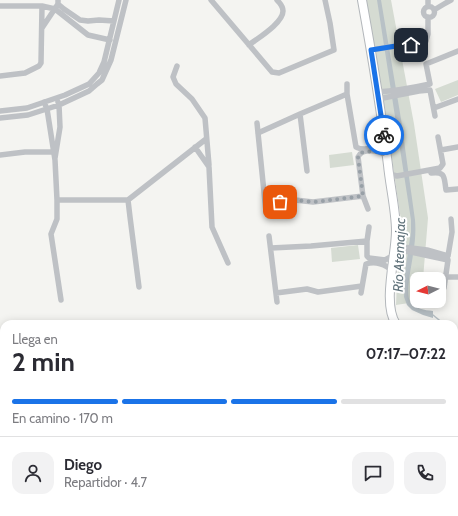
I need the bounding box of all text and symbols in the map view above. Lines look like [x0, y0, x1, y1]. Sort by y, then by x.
pin [394, 28, 428, 62]
icon: home [400, 34, 422, 56]
courier [364, 115, 404, 155]
icon: bike [373, 124, 395, 146]
pin [263, 185, 297, 219]
icon: bag [269, 191, 291, 213]
water label: Río Atemajac [389, 217, 409, 292]
north arrow [410, 272, 446, 308]
map controls [410, 272, 446, 308]
text: Llega en [12, 331, 58, 347]
text: 07:17–07:22 [366, 345, 446, 363]
text: 2 min [12, 346, 75, 378]
text: En camino · 170 m [12, 410, 113, 426]
button: person [12, 452, 54, 494]
button: chat [352, 452, 394, 494]
button: phone [404, 452, 446, 494]
text: Diego [64, 456, 102, 474]
text: Repartidor · 4.7 [64, 474, 147, 490]

